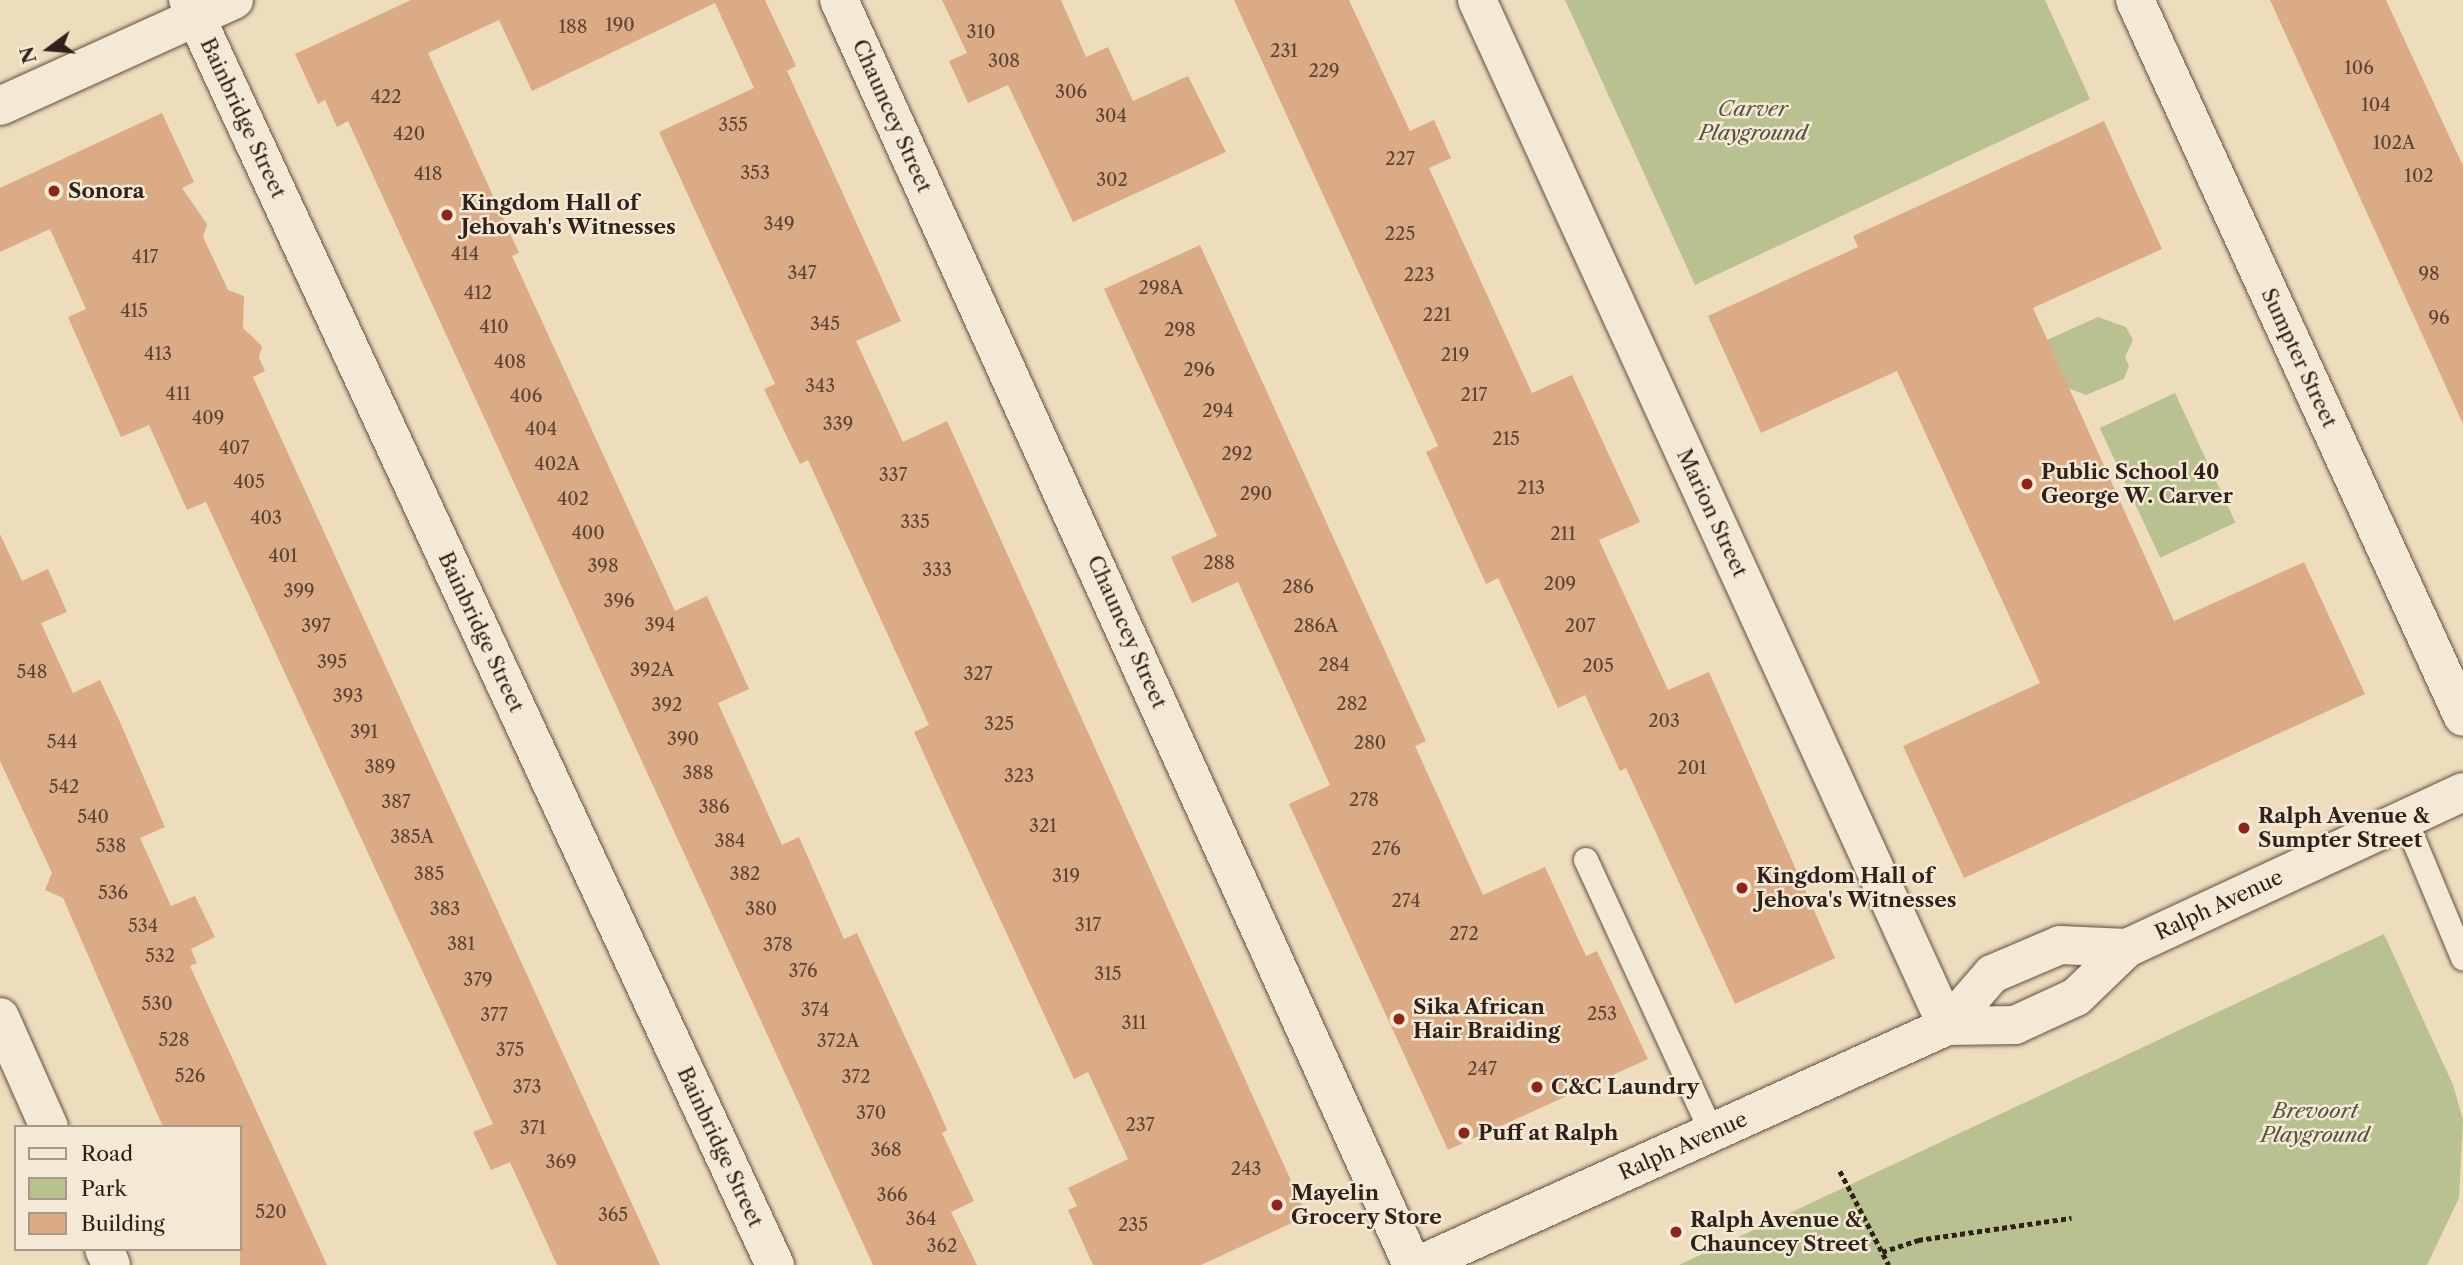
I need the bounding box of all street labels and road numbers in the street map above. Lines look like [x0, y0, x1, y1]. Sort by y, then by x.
street label: Bainbridge Street [195, 34, 291, 202]
street label: Chauncey Street [847, 35, 937, 197]
street label: Sumpter Street [2256, 284, 2342, 432]
street label: Marion Street [1671, 445, 1753, 581]
street label: Bainbridge Street [433, 548, 529, 716]
street label: Chauncey Street [1082, 551, 1172, 713]
street label: Ralph Avenue [2151, 864, 2287, 946]
street label: Bainbridge Street [672, 1063, 768, 1231]
street label: Ralph Avenue [1614, 1106, 1752, 1186]

